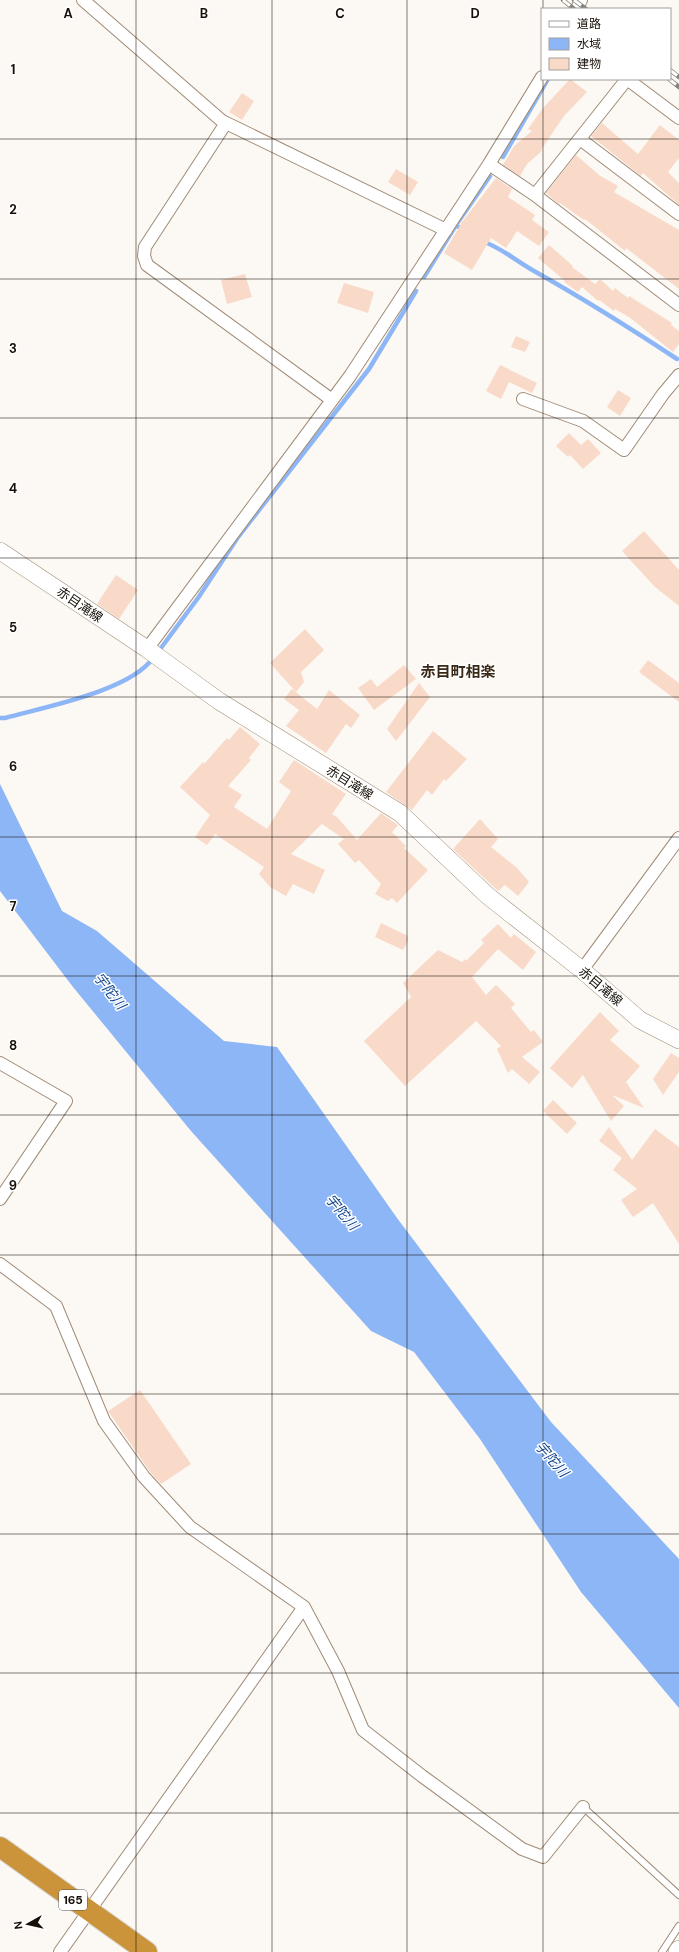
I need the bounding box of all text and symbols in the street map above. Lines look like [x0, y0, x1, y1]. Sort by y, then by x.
text: A [63, 5, 73, 22]
text: B [200, 5, 208, 22]
text: C [335, 5, 345, 22]
text: D [470, 5, 480, 22]
legend [541, 8, 671, 80]
text: 道路 [577, 16, 601, 32]
text: 水域 [577, 36, 601, 52]
text: 建物 [577, 56, 601, 72]
text: 1 [11, 61, 15, 78]
text: 2 [9, 201, 17, 218]
text: 3 [9, 340, 17, 357]
text: 4 [9, 480, 17, 497]
street label: 赤目滝線 [53, 583, 106, 626]
text: 5 [9, 619, 17, 636]
district label: 赤目町相楽 [420, 662, 496, 682]
text: 6 [9, 758, 17, 775]
street label: 赤目滝線 [323, 761, 376, 803]
text: 7 [10, 898, 17, 915]
street label: 赤目滝線 [575, 963, 626, 1010]
water label: 宇陀川 [90, 969, 131, 1015]
text: 8 [9, 1037, 17, 1054]
text: 9 [9, 1177, 17, 1194]
water label: 宇陀川 [322, 1190, 364, 1235]
water label: 宇陀川 [531, 1437, 574, 1482]
road number: 165 [59, 1890, 87, 1910]
north arrow [8, 1904, 48, 1944]
text: N [11, 1920, 26, 1930]

